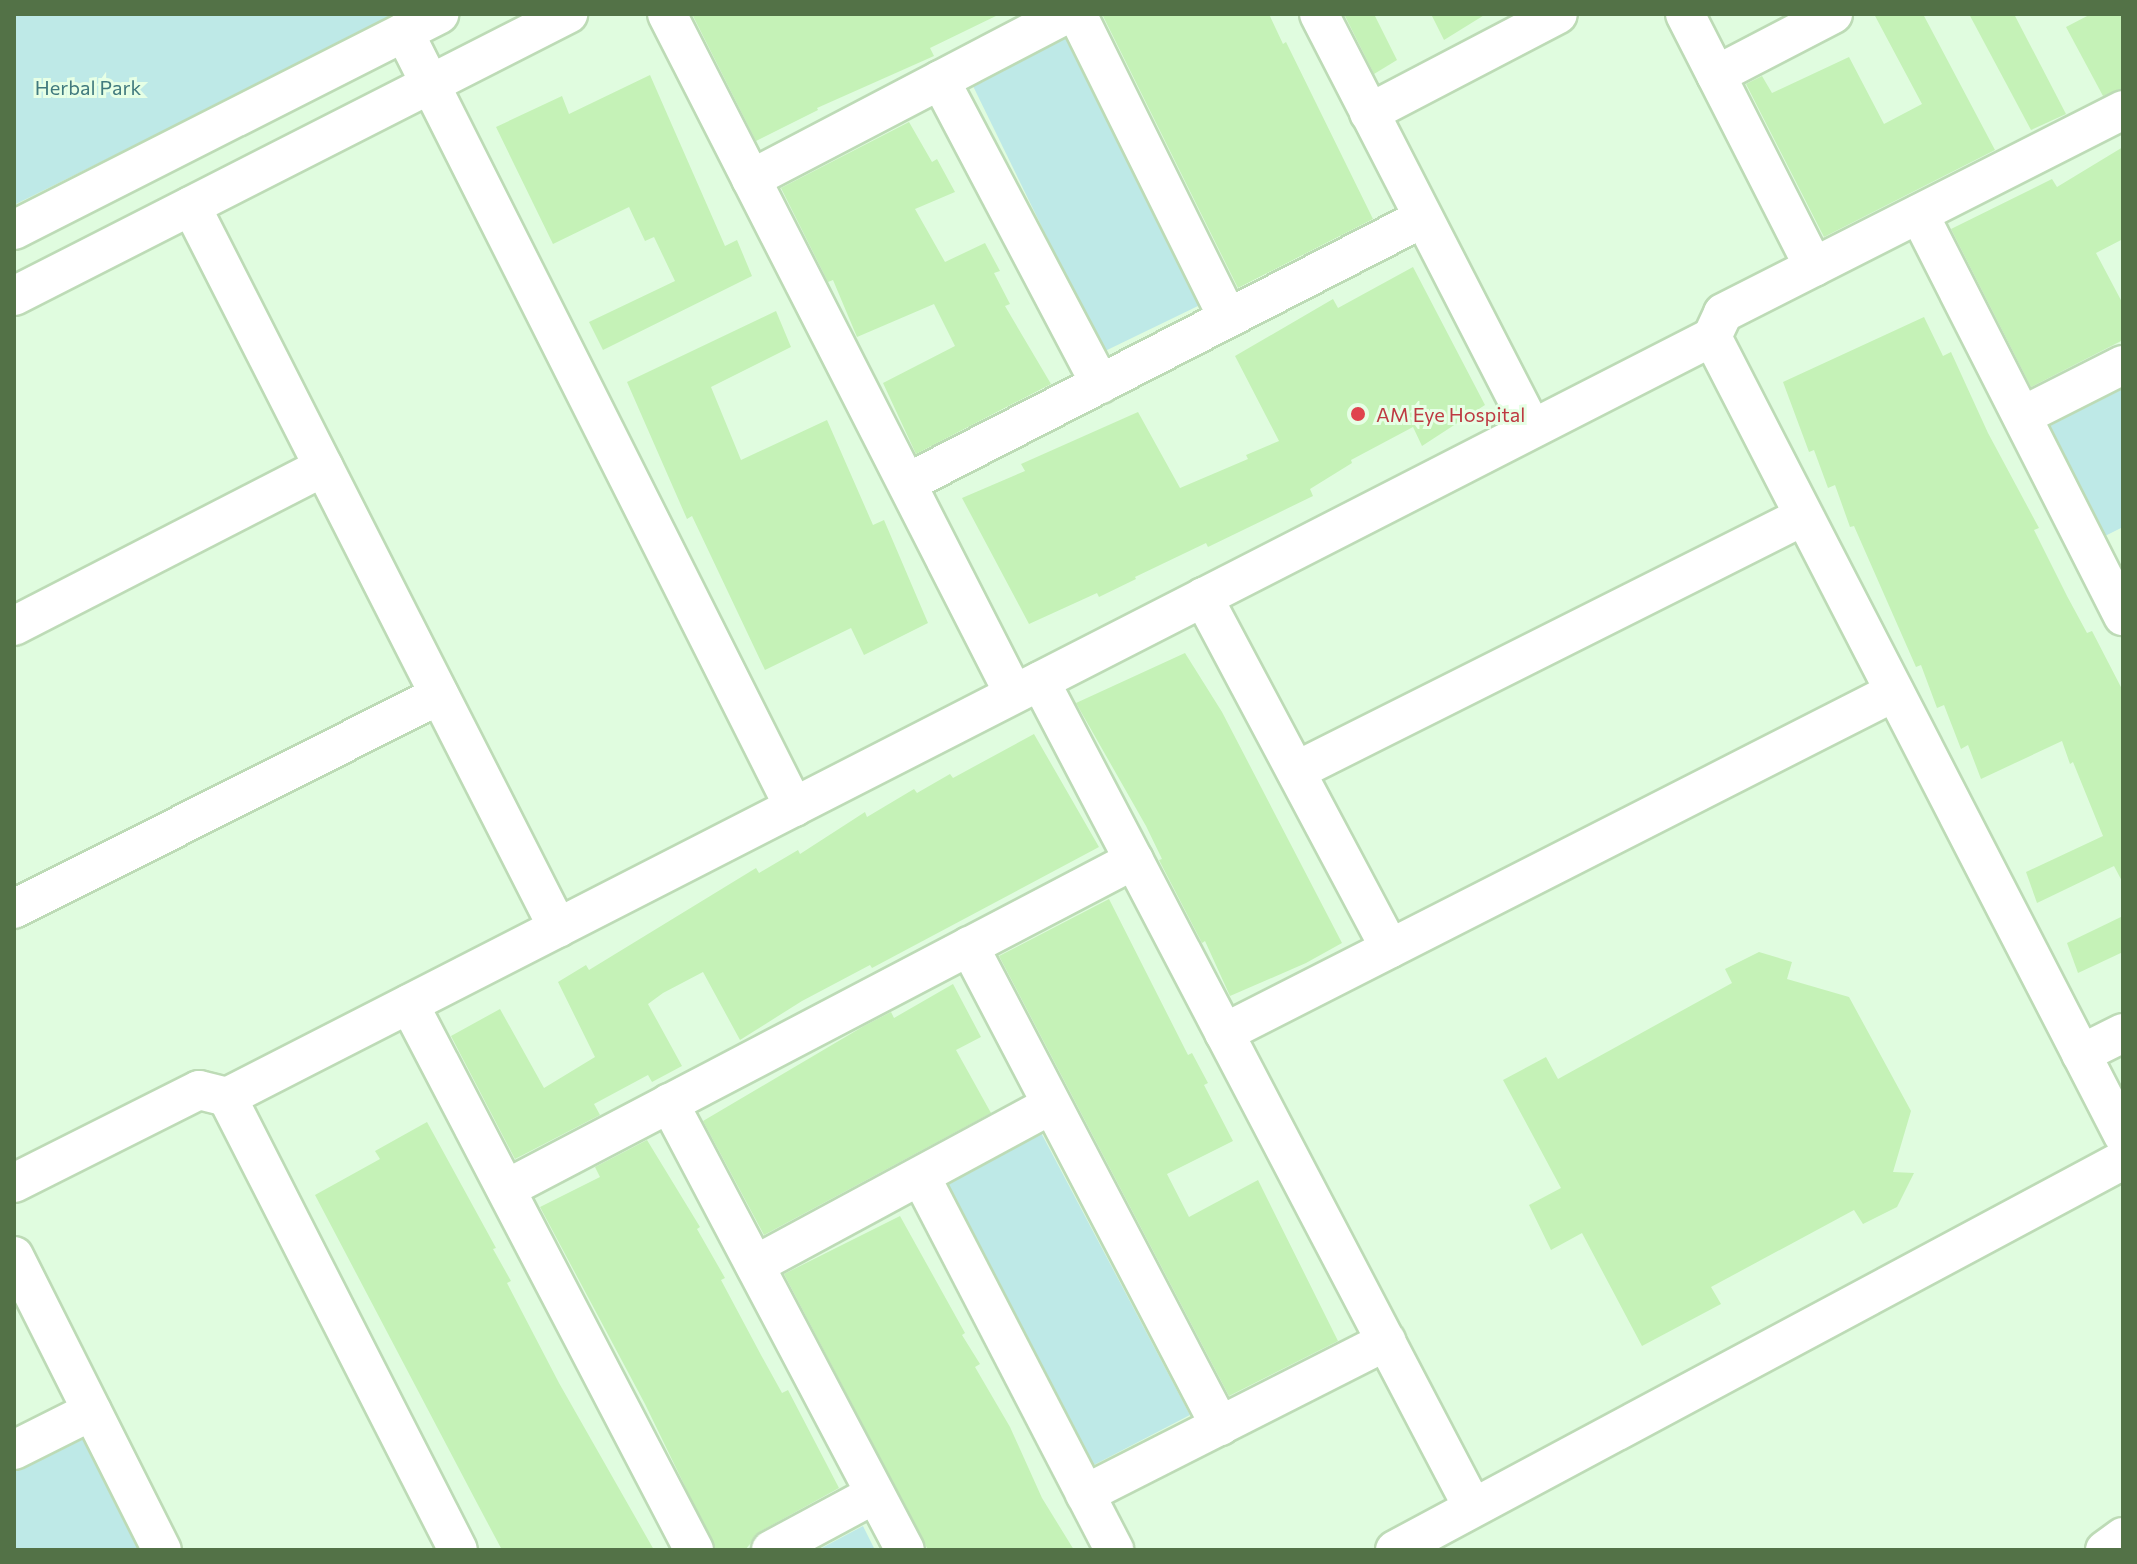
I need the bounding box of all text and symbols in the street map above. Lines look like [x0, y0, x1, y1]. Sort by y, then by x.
park label: Herbal Park [35, 75, 141, 99]
place label: AM Eye Hospital [1376, 402, 1525, 426]
marker: AM Eye Hospital [1347, 403, 1369, 425]

